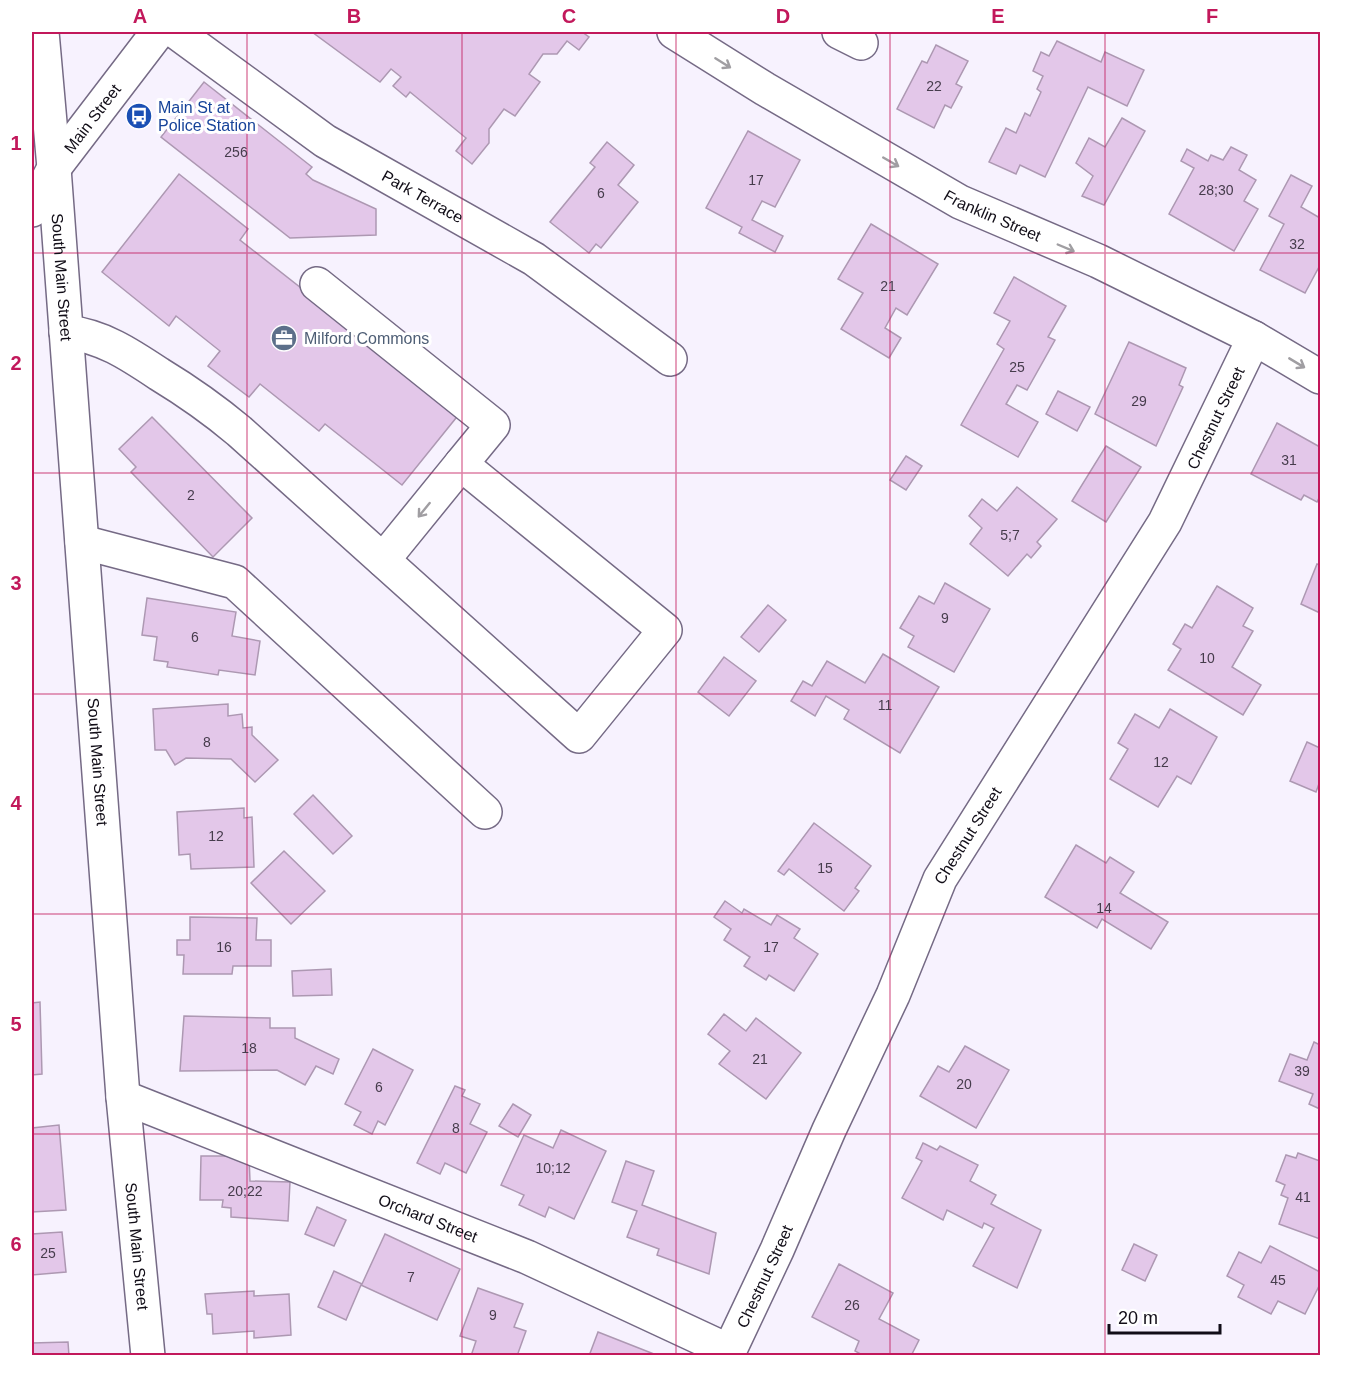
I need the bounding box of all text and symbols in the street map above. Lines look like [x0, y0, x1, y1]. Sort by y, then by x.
text: A [133, 5, 147, 27]
text: B [347, 5, 361, 27]
text: C [562, 5, 576, 27]
text: D [776, 5, 790, 27]
text: E [991, 5, 1005, 27]
text: F [1206, 5, 1218, 27]
one-way arrow [715, 56, 732, 69]
house number: 22 [926, 78, 942, 94]
street label: Main Street [60, 80, 124, 156]
place label: Main St at Police Station [158, 99, 256, 134]
bus stop icon: Main St at Police Station [124, 101, 154, 131]
text: 1 [10, 132, 22, 154]
house number: 256 [224, 144, 248, 160]
one-way arrow [882, 156, 899, 168]
street label: Park Terrace [379, 167, 467, 226]
house number: 17 [748, 172, 764, 188]
house number: 28;30 [1198, 182, 1234, 198]
house number: 6 [597, 185, 605, 201]
street label: Franklin Street [941, 186, 1044, 244]
street label: South Main Street [49, 213, 75, 342]
house number: 32 [1289, 236, 1305, 252]
one-way arrow [1057, 243, 1075, 254]
house number: 21 [880, 278, 896, 294]
office icon: Milford Commons [269, 323, 299, 353]
place label: Milford Commons [304, 330, 429, 347]
text: 2 [10, 352, 22, 374]
one-way arrow [1288, 357, 1305, 369]
house number: 25 [1009, 359, 1025, 375]
street label: Chestnut Street [1183, 364, 1247, 472]
house number: 29 [1131, 393, 1147, 409]
house number: 31 [1281, 452, 1297, 468]
house number: 2 [187, 487, 195, 503]
one-way arrow [418, 501, 431, 517]
house number: 5;7 [1000, 527, 1020, 543]
text: 3 [10, 572, 22, 594]
house number: 9 [941, 610, 949, 626]
house number: 6 [191, 629, 199, 645]
house number: 10 [1199, 650, 1215, 666]
street label: South Main Street [85, 697, 111, 827]
house number: 11 [878, 697, 892, 713]
house number: 8 [203, 734, 211, 750]
house number: 12 [1153, 754, 1169, 770]
street label: Chestnut Street [931, 783, 1005, 887]
text: 4 [10, 792, 22, 814]
house number: 12 [208, 828, 224, 844]
house number: 15 [817, 860, 833, 876]
house number: 14 [1096, 900, 1112, 916]
house number: 16 [216, 939, 232, 955]
house number: 17 [763, 939, 779, 955]
text: 5 [10, 1013, 22, 1035]
house number: 18 [241, 1040, 257, 1056]
house number: 21 [752, 1051, 768, 1067]
house number: 39 [1294, 1063, 1310, 1079]
house number: 20 [956, 1076, 972, 1092]
house number: 6 [375, 1079, 383, 1095]
house number: 8 [452, 1120, 460, 1136]
house number: 10;12 [535, 1160, 571, 1176]
street label: South Main Street [123, 1182, 152, 1311]
house number: 20;22 [227, 1183, 263, 1199]
house number: 41 [1295, 1189, 1311, 1205]
street label: Orchard Street [376, 1191, 480, 1245]
street label: Chestnut Street [733, 1222, 796, 1330]
text: 6 [10, 1233, 22, 1255]
house number: 25 [40, 1245, 56, 1261]
house number: 7 [407, 1269, 415, 1285]
house number: 45 [1270, 1272, 1286, 1288]
house number: 26 [844, 1297, 860, 1313]
scale bar [1109, 1297, 1220, 1335]
house number: 9 [489, 1307, 497, 1323]
text: 20 m [1118, 1308, 1158, 1328]

